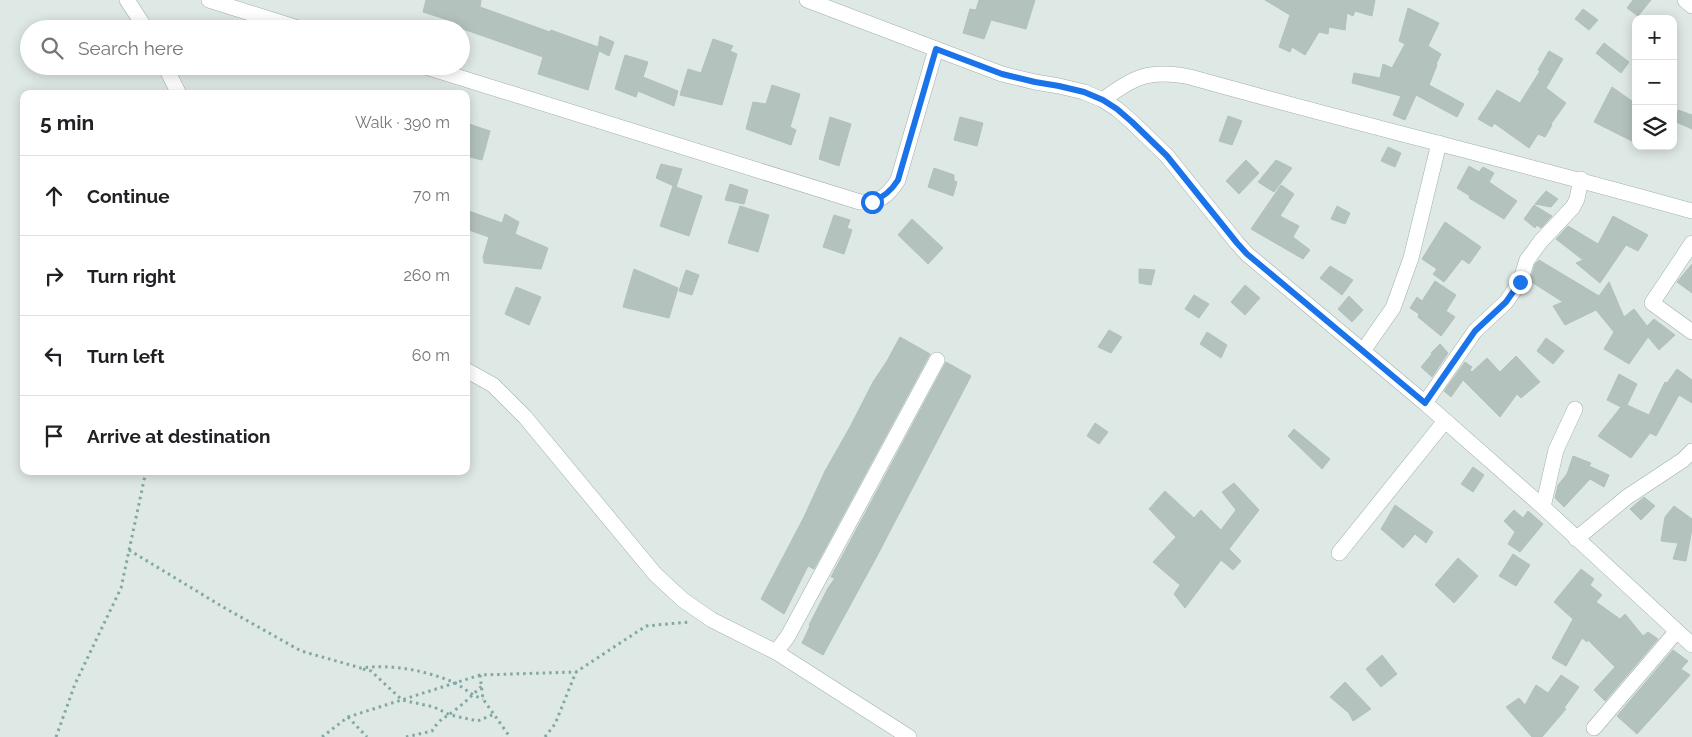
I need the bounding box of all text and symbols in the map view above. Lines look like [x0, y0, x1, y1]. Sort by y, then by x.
map controls [1632, 15, 1677, 150]
button: + [1632, 15, 1677, 60]
search box [20, 20, 470, 75]
icon: search [38, 34, 66, 62]
text: Search here [78, 37, 184, 59]
button: − [1632, 60, 1677, 105]
button: layers [1632, 105, 1677, 150]
text: 5 min [40, 110, 94, 135]
text: Walk · 390 m [355, 113, 450, 132]
icon: ahead [40, 182, 68, 210]
text: Continue [87, 185, 170, 207]
text: 70 m [413, 186, 450, 205]
route start [861, 191, 884, 214]
icon: right [40, 262, 68, 290]
text: Turn right [87, 265, 176, 287]
text: 260 m [403, 266, 450, 285]
route end [1509, 271, 1532, 294]
icon: left [40, 342, 68, 370]
text: Turn left [87, 345, 164, 367]
text: 60 m [412, 346, 450, 365]
icon: arrive [40, 422, 68, 450]
text: Arrive at destination [87, 425, 271, 447]

